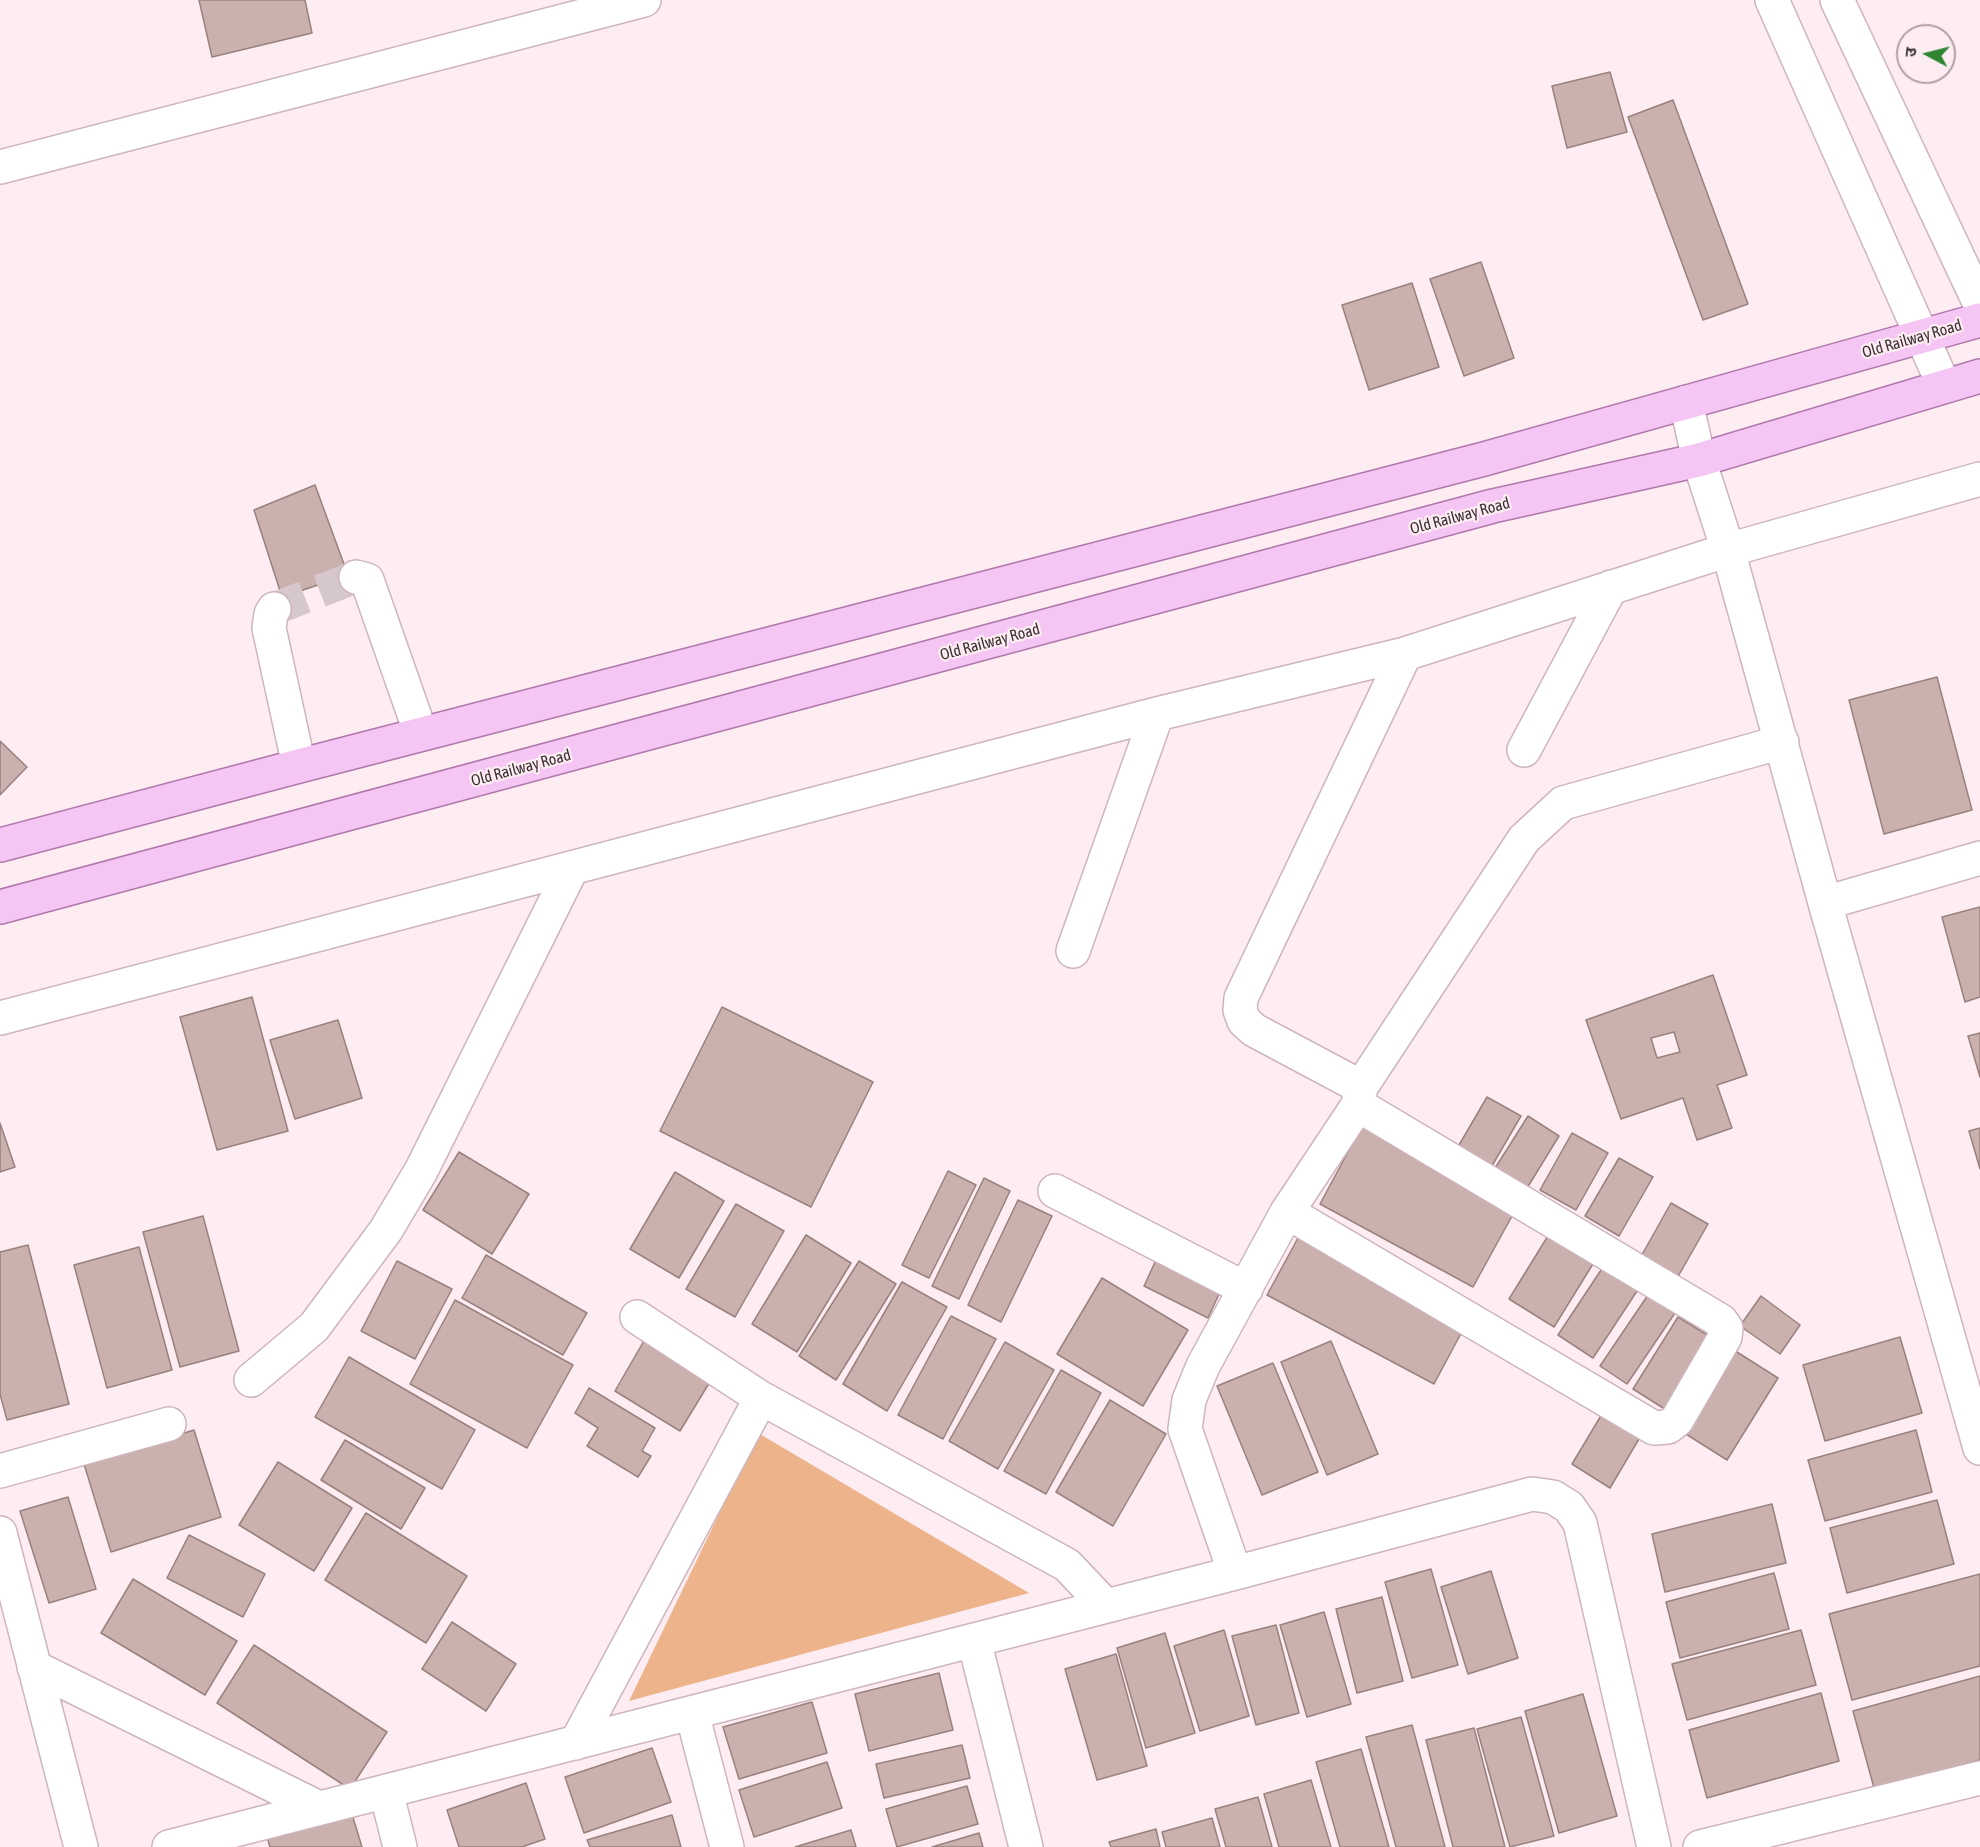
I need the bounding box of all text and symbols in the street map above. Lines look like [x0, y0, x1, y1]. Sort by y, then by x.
north arrow [1896, 24, 1956, 84]
text: उ [1901, 46, 1920, 58]
street label: Old Railway Road [1860, 316, 1964, 362]
street label: Old Railway Road [1408, 493, 1512, 539]
street label: Old Railway Road [938, 619, 1042, 665]
street label: Old Railway Road [469, 745, 573, 791]

